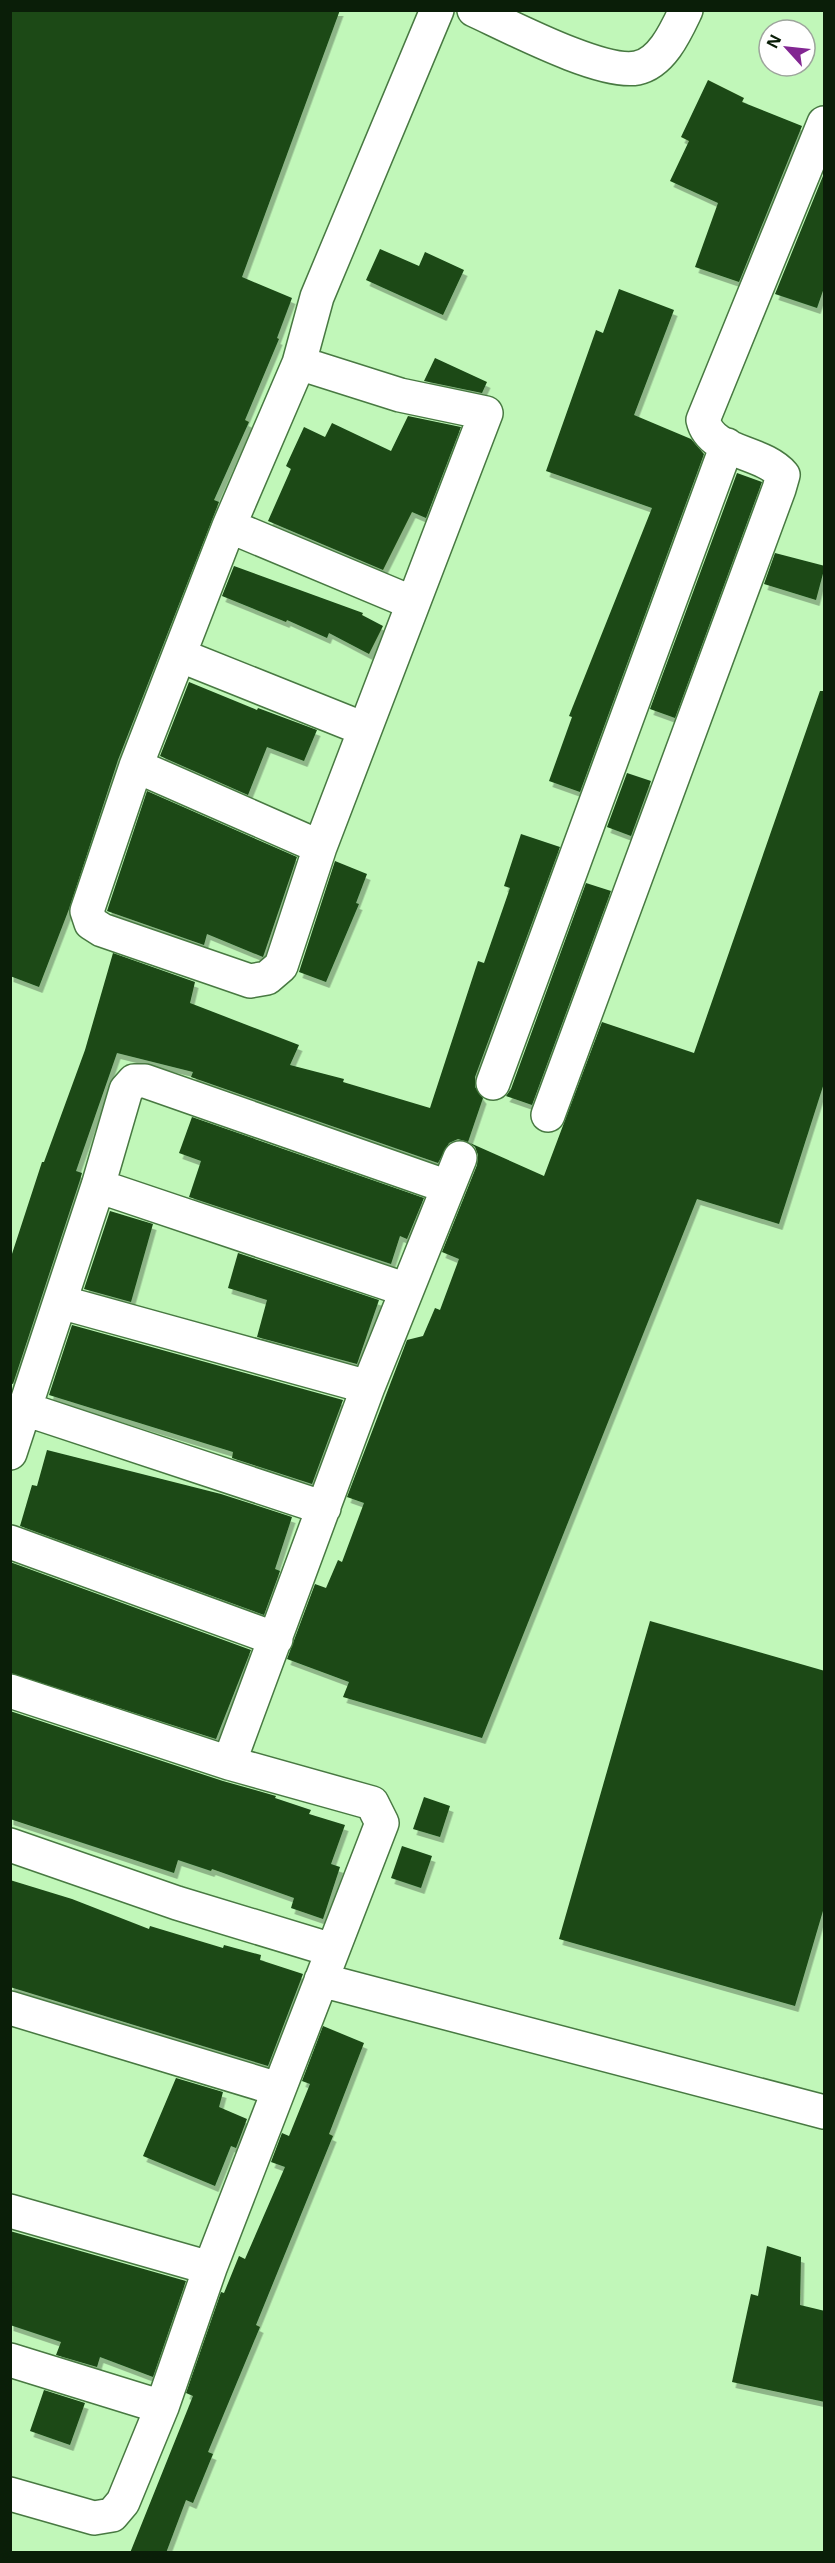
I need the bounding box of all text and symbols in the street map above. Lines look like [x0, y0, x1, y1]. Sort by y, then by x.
north arrow [757, 18, 817, 78]
text: N [761, 30, 786, 52]

